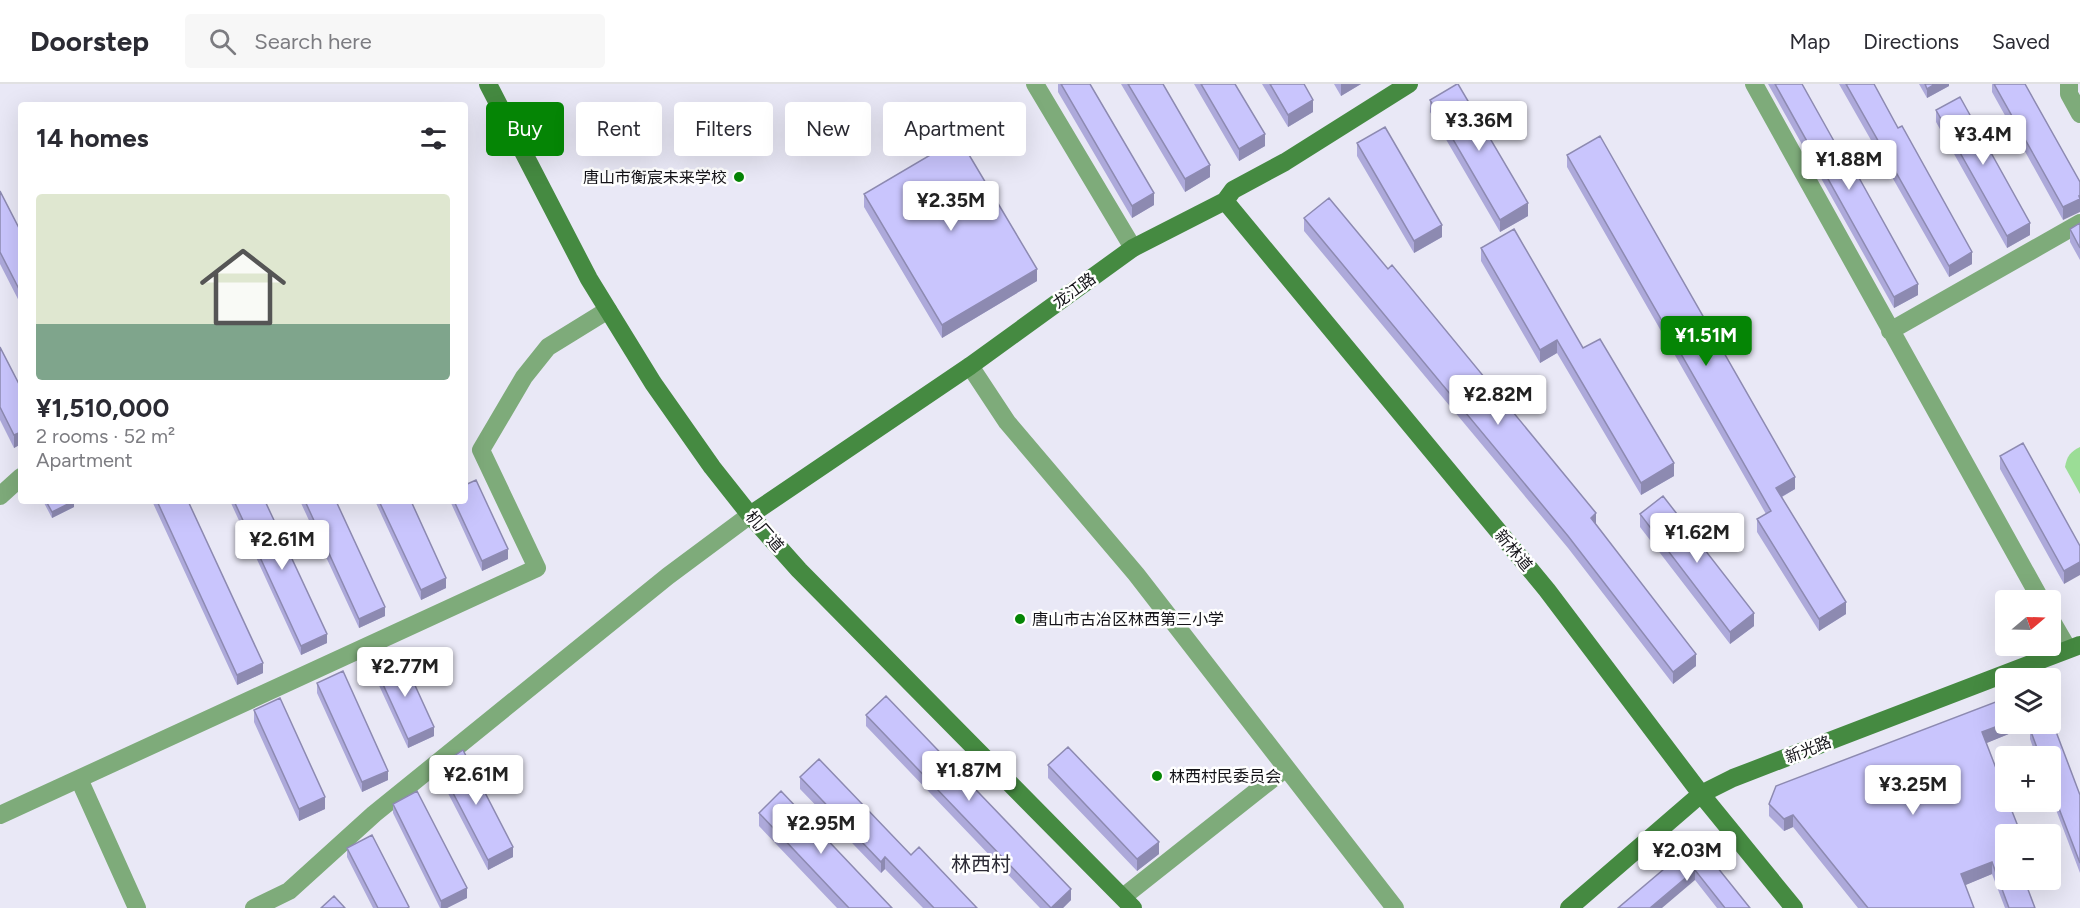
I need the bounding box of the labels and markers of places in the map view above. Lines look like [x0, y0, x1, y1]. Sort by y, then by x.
pin: ¥3.36M [1430, 101, 1528, 152]
pin: ¥3.4M [1941, 115, 2025, 166]
pin: ¥1.88M [1800, 140, 1898, 191]
place label: 唐山市衡宸未来学校 [583, 168, 727, 187]
marker: 唐山市衡宸未来学校 [732, 170, 746, 184]
pin: ¥2.35M [902, 181, 1000, 232]
pin: ¥1.51M [1657, 316, 1755, 367]
pin: ¥2.82M [1449, 375, 1547, 426]
pin: ¥1.62M [1648, 513, 1746, 564]
pin: ¥2.61M [233, 520, 331, 571]
place label: 唐山市古冶区林西第三小学 [1032, 610, 1224, 629]
marker: 唐山市古冶区林西第三小学 [1013, 612, 1027, 626]
pin: ¥2.77M [356, 647, 454, 698]
pin: ¥1.87M [920, 751, 1018, 802]
pin: ¥2.61M [427, 755, 525, 806]
pin: ¥3.25M [1864, 765, 1962, 816]
place label: 林西村民委员会 [1169, 767, 1281, 786]
marker: 林西村民委员会 [1150, 769, 1164, 783]
pin: ¥2.95M [772, 804, 870, 855]
pin: ¥2.03M [1638, 831, 1736, 882]

